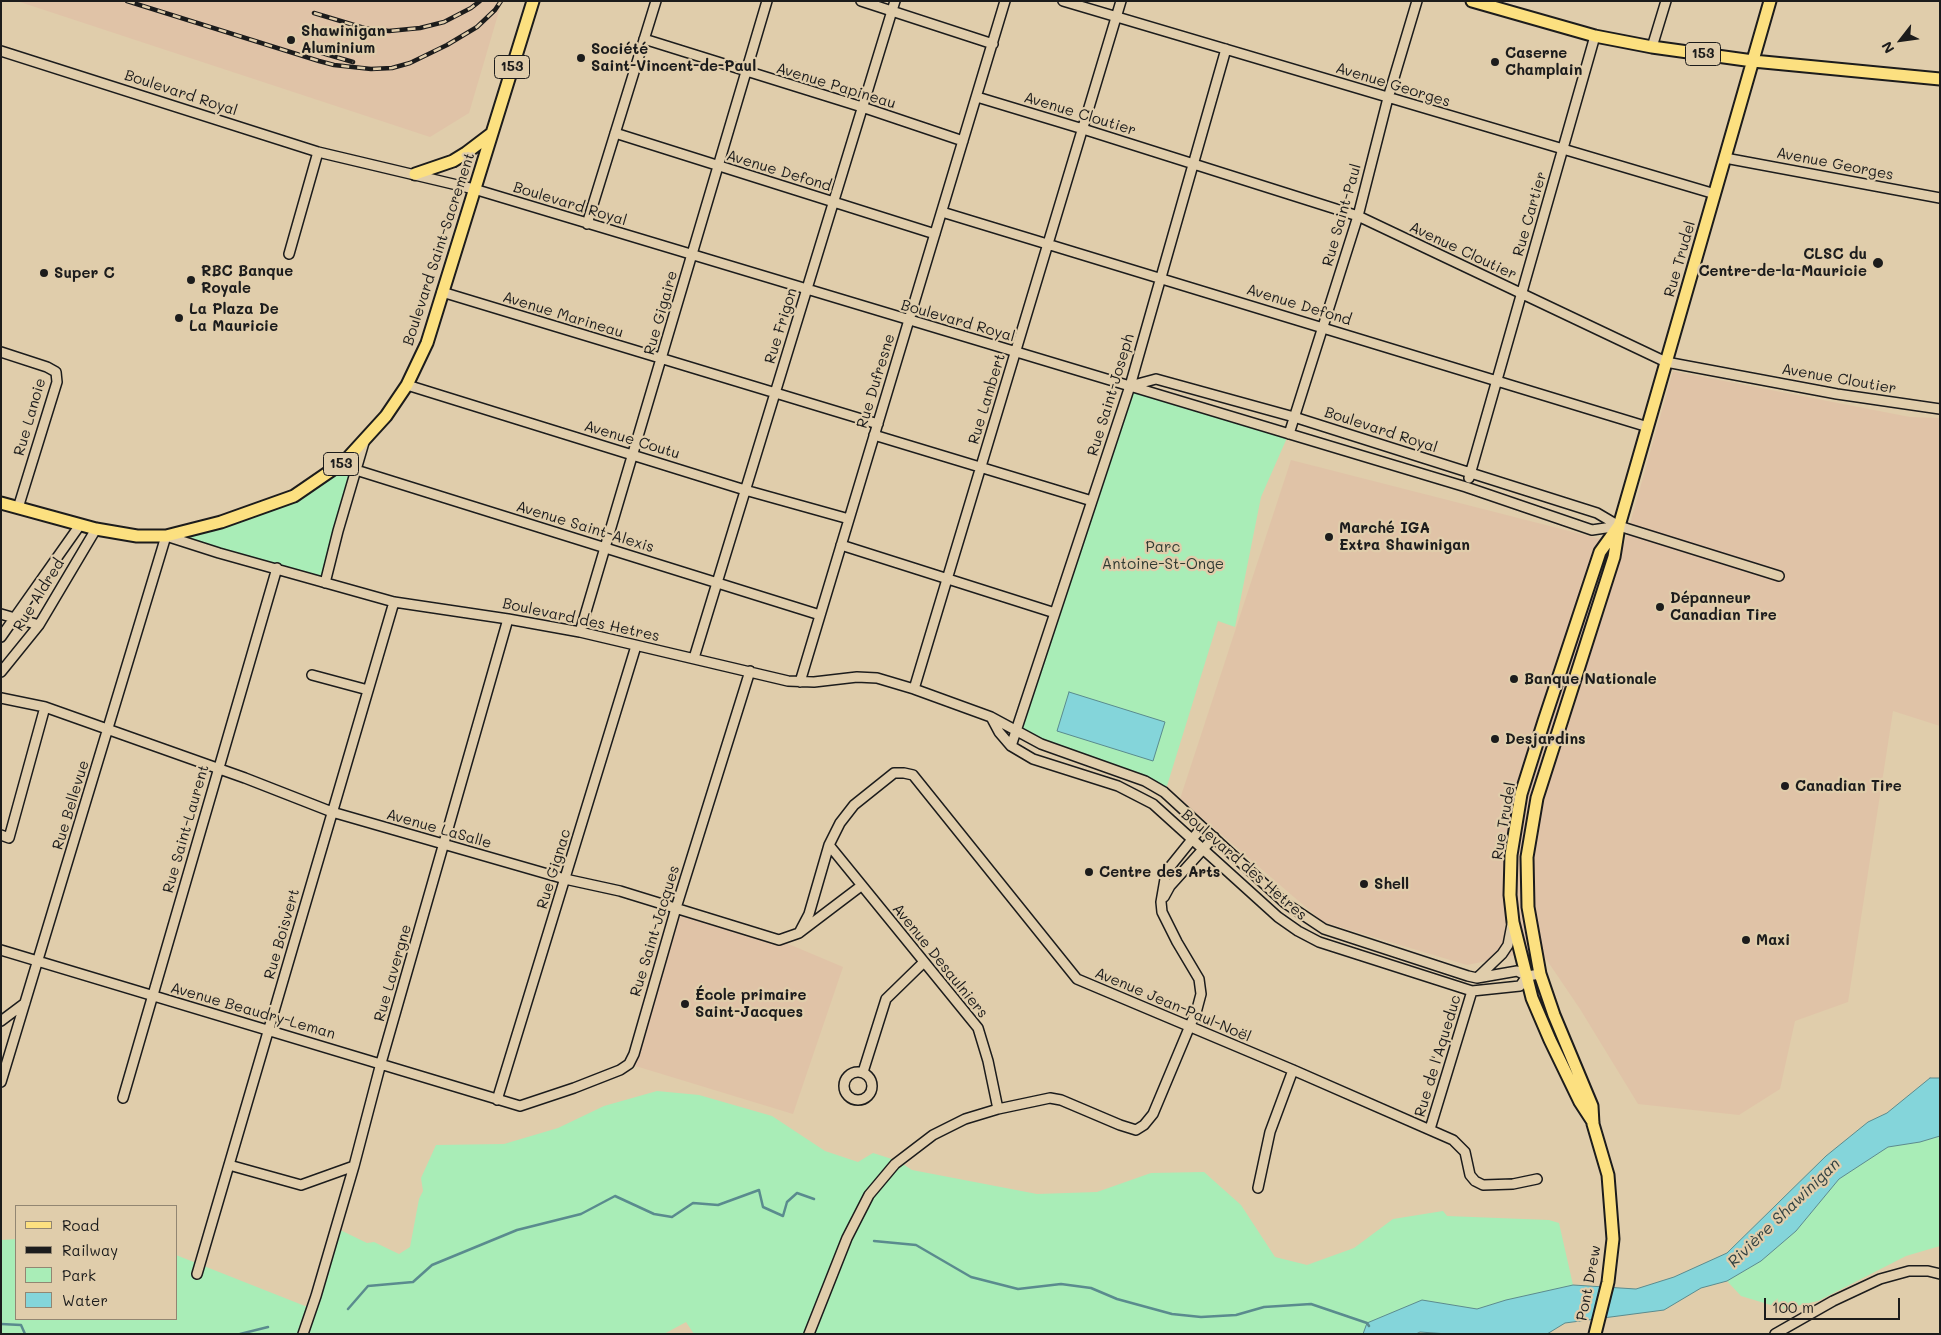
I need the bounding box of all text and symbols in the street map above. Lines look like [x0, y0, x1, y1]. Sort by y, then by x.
north arrow [1876, 15, 1926, 65]
place label: Shawinigan Aluminium [301, 22, 385, 57]
marker: Shawinigan Aluminium [285, 34, 297, 46]
text: N [1877, 38, 1898, 57]
place label: Société Saint-Vincent-de-Paul [591, 40, 756, 75]
road number: 153 [1686, 42, 1720, 66]
place label: Caserne Champlain [1505, 44, 1582, 79]
marker: Société Saint-Vincent-de-Paul [575, 52, 587, 64]
road number: 153 [494, 56, 530, 78]
marker: Caserne Champlain [1489, 56, 1501, 68]
street label: Avenue Papineau [774, 59, 898, 113]
street label: Avenue Georges [1334, 59, 1452, 111]
street label: Boulevard Royal [122, 66, 240, 120]
street label: Avenue Cloutier [1022, 88, 1138, 140]
street label: Avenue Georges [1775, 144, 1895, 184]
street label: Avenue Defond [724, 146, 834, 196]
street label: Boulevard Saint-Sacrement [399, 150, 479, 348]
street label: Rue Saint-Paul [1319, 162, 1365, 268]
street label: Rue Cartier [1509, 169, 1551, 259]
street label: Boulevard Royal [511, 178, 629, 230]
street label: Avenue Cloutier [1407, 218, 1519, 284]
street label: Rue Trudel [1661, 219, 1699, 299]
place label: CLSC du Centre-de-la-Mauricie [1698, 245, 1867, 280]
marker: CLSC du Centre-de-la-Mauricie [1871, 256, 1885, 270]
place label: RBC Banque Royale [201, 262, 293, 297]
place label: Super C [54, 264, 115, 282]
marker: Super C [38, 267, 50, 279]
street label: Rue Gigaire [640, 269, 682, 357]
marker: RBC Banque Royale [185, 274, 197, 286]
street label: Avenue Defond [1244, 280, 1354, 330]
street label: Rue Frigon [761, 286, 801, 366]
street label: Avenue Marineau [500, 288, 626, 342]
street label: Boulevard Royal [899, 296, 1017, 346]
place label: La Plaza De La Mauricie [189, 300, 279, 335]
marker: La Plaza De La Mauricie [173, 312, 185, 324]
street label: Rue Dufresne [853, 332, 899, 430]
street label: Rue Saint-Joseph [1084, 332, 1138, 458]
street label: Rue Lambert [965, 351, 1009, 447]
street label: Avenue Cloutier [1780, 360, 1898, 398]
street label: Rue Lanoie [10, 376, 50, 458]
street label: Boulevard Royal [1322, 403, 1440, 457]
street label: Avenue Coutu [582, 417, 682, 463]
road number: 153 [324, 452, 358, 476]
street label: Avenue Saint-Alexis [514, 497, 656, 557]
place label: Marché IGA Extra Shawinigan [1339, 519, 1470, 554]
marker: Marché IGA Extra Shawinigan [1323, 531, 1335, 543]
park label: Parc Antoine-St-Onge [1102, 538, 1224, 573]
street label: Rue Aldred [10, 556, 68, 634]
place label: Dépanneur Canadian Tire [1670, 589, 1777, 624]
street label: Boulevard des Hetres [501, 595, 661, 645]
marker: Dépanneur Canadian Tire [1654, 601, 1666, 613]
place label: Banque Nationale [1524, 670, 1657, 688]
marker: Banque Nationale [1508, 673, 1520, 685]
place label: Desjardins [1505, 730, 1586, 748]
marker: Desjardins [1489, 733, 1501, 745]
street label: Rue Bellevue [49, 758, 93, 852]
street label: Rue Saint-Laurent [159, 763, 213, 895]
place label: Canadian Tire [1795, 777, 1902, 795]
marker: Canadian Tire [1779, 780, 1791, 792]
street label: Rue Trudel [1488, 781, 1520, 861]
street label: Avenue LaSalle [384, 805, 494, 853]
street label: Boulevard des Hetres [1178, 806, 1310, 924]
street label: Rue Gignac [533, 827, 575, 911]
street label: Rue Saint-Jacques [626, 863, 684, 999]
place label: Centre des Arts [1099, 863, 1220, 881]
marker: Centre des Arts [1083, 866, 1095, 878]
place label: Shell [1374, 875, 1409, 893]
marker: Shell [1358, 878, 1370, 890]
street label: Rue Boisvert [260, 887, 304, 981]
street label: Avenue Desaulniers [888, 900, 992, 1022]
street label: Rue Lavergne [371, 922, 415, 1024]
place label: Maxi [1756, 931, 1790, 949]
marker: Maxi [1740, 934, 1752, 946]
street label: Avenue Jean-Paul-Noël [1092, 964, 1254, 1046]
street label: Avenue Beaudry-Leman [168, 979, 338, 1043]
place label: École primaire Saint-Jacques [695, 986, 806, 1021]
street label: Rue de l'Aqueduc [1411, 993, 1465, 1119]
marker: École primaire Saint-Jacques [679, 998, 691, 1010]
water label: Rivière Shawinigan [1724, 1154, 1844, 1272]
legend [15, 1205, 178, 1320]
text: Road [62, 1215, 99, 1235]
text: Railway [62, 1240, 118, 1260]
street label: Pont Drew [1573, 1244, 1605, 1322]
text: Park [62, 1265, 96, 1285]
scale bar [1766, 1288, 1902, 1320]
text: Water [62, 1290, 108, 1310]
text: 100 m [1772, 1297, 1814, 1317]

